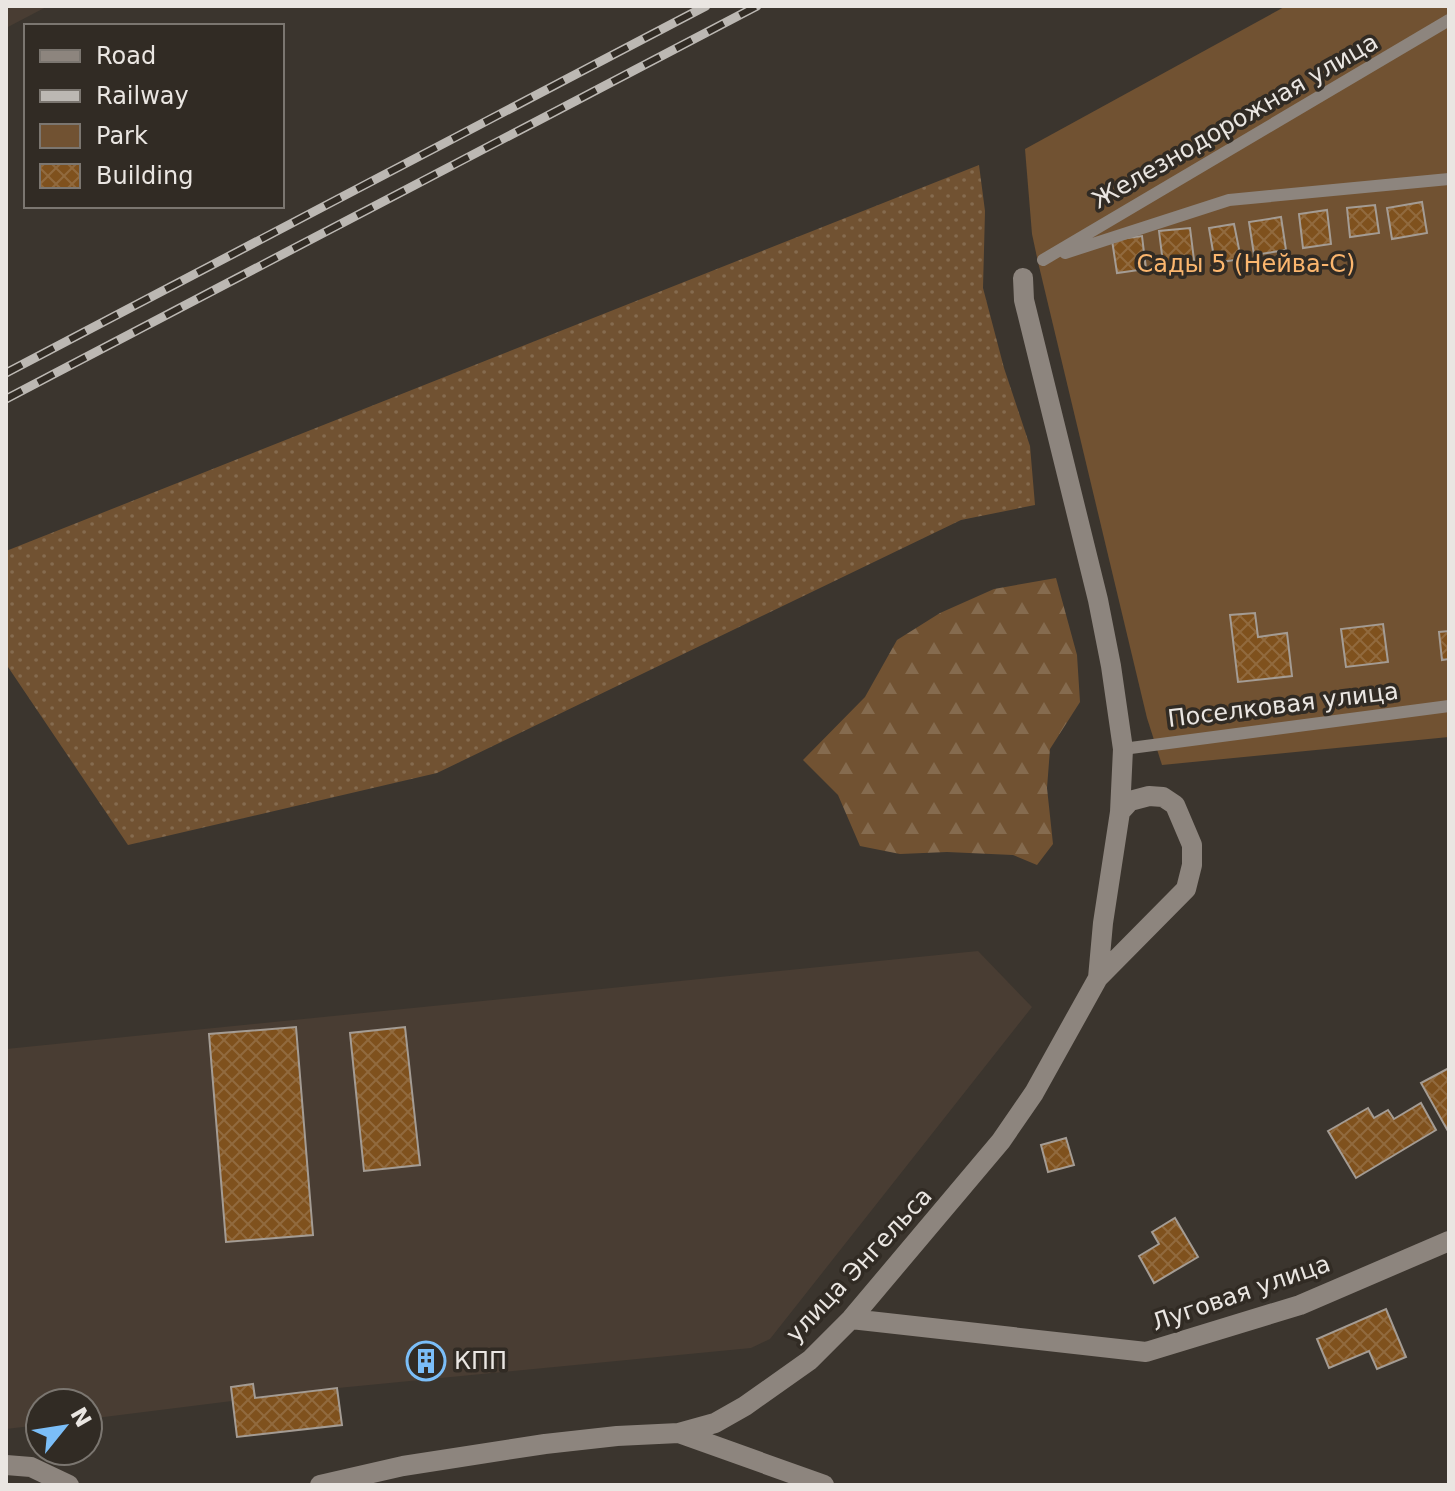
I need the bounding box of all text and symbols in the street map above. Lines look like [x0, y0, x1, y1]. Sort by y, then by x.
legend [24, 24, 284, 208]
street label: Железнодорожная улица [1087, 28, 1383, 214]
text: Road [96, 42, 156, 70]
text: Railway [96, 82, 189, 110]
text: Park [96, 122, 148, 150]
text: Building [96, 162, 193, 190]
park label: Сады 5 (Нейва-С) [1137, 250, 1355, 278]
street label: Поселковая улица [1166, 677, 1400, 733]
street label: улица Энгельса [780, 1182, 938, 1348]
street label: Луговая улица [1148, 1249, 1334, 1337]
building icon: КПП [405, 1340, 447, 1382]
place label: КПП [454, 1347, 507, 1375]
north arrow [24, 1387, 104, 1467]
text: N [65, 1403, 96, 1431]

